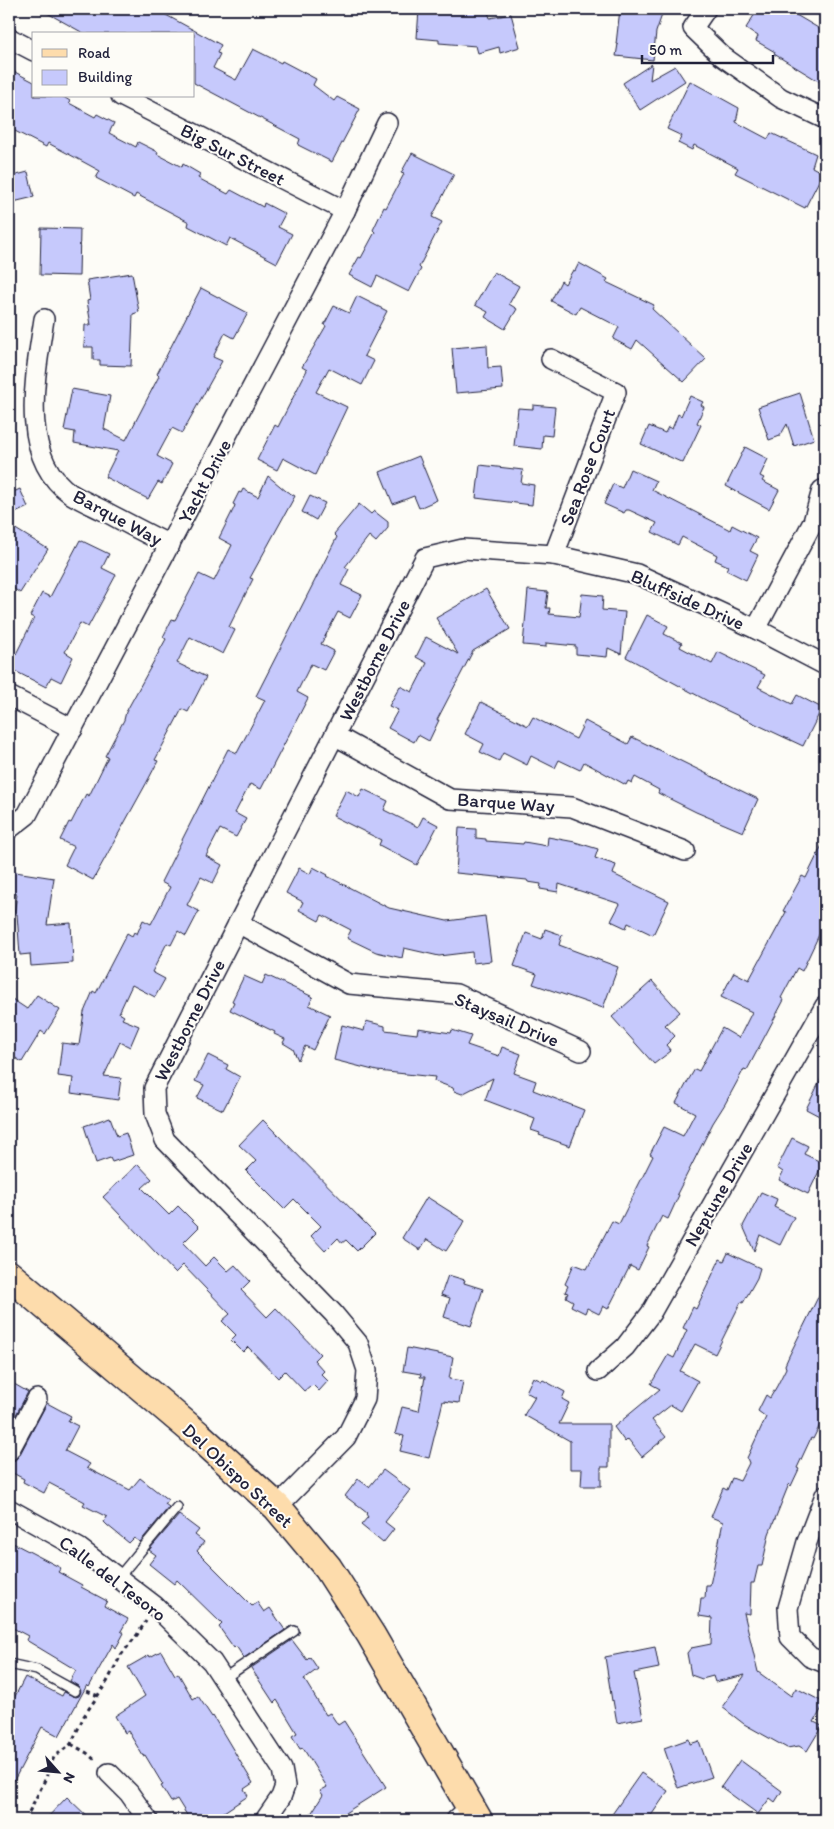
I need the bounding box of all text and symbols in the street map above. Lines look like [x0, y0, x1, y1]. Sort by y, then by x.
legend [32, 32, 195, 98]
scale bar [642, 32, 773, 64]
text: 50 m [649, 41, 682, 59]
text: Road [78, 44, 111, 62]
text: Building [78, 68, 132, 86]
street label: Big Sur Street [177, 118, 289, 191]
street label: Sea Rose Court [555, 405, 620, 529]
street label: Yacht Drive [173, 435, 236, 527]
street label: Barque Way [69, 484, 166, 551]
street label: Bluffside Drive [627, 564, 748, 635]
street label: Westborne Drive [334, 595, 415, 725]
street label: Barque Way [456, 788, 555, 817]
street label: Westborne Drive [149, 955, 230, 1085]
street label: Staysail Drive [451, 987, 563, 1052]
street label: Neptune Drive [679, 1138, 758, 1250]
street label: Del Obispo Street [178, 1418, 298, 1533]
street label: Calle del Tesoro [54, 1531, 171, 1626]
north arrow [32, 1746, 82, 1796]
text: N [59, 1770, 79, 1786]

